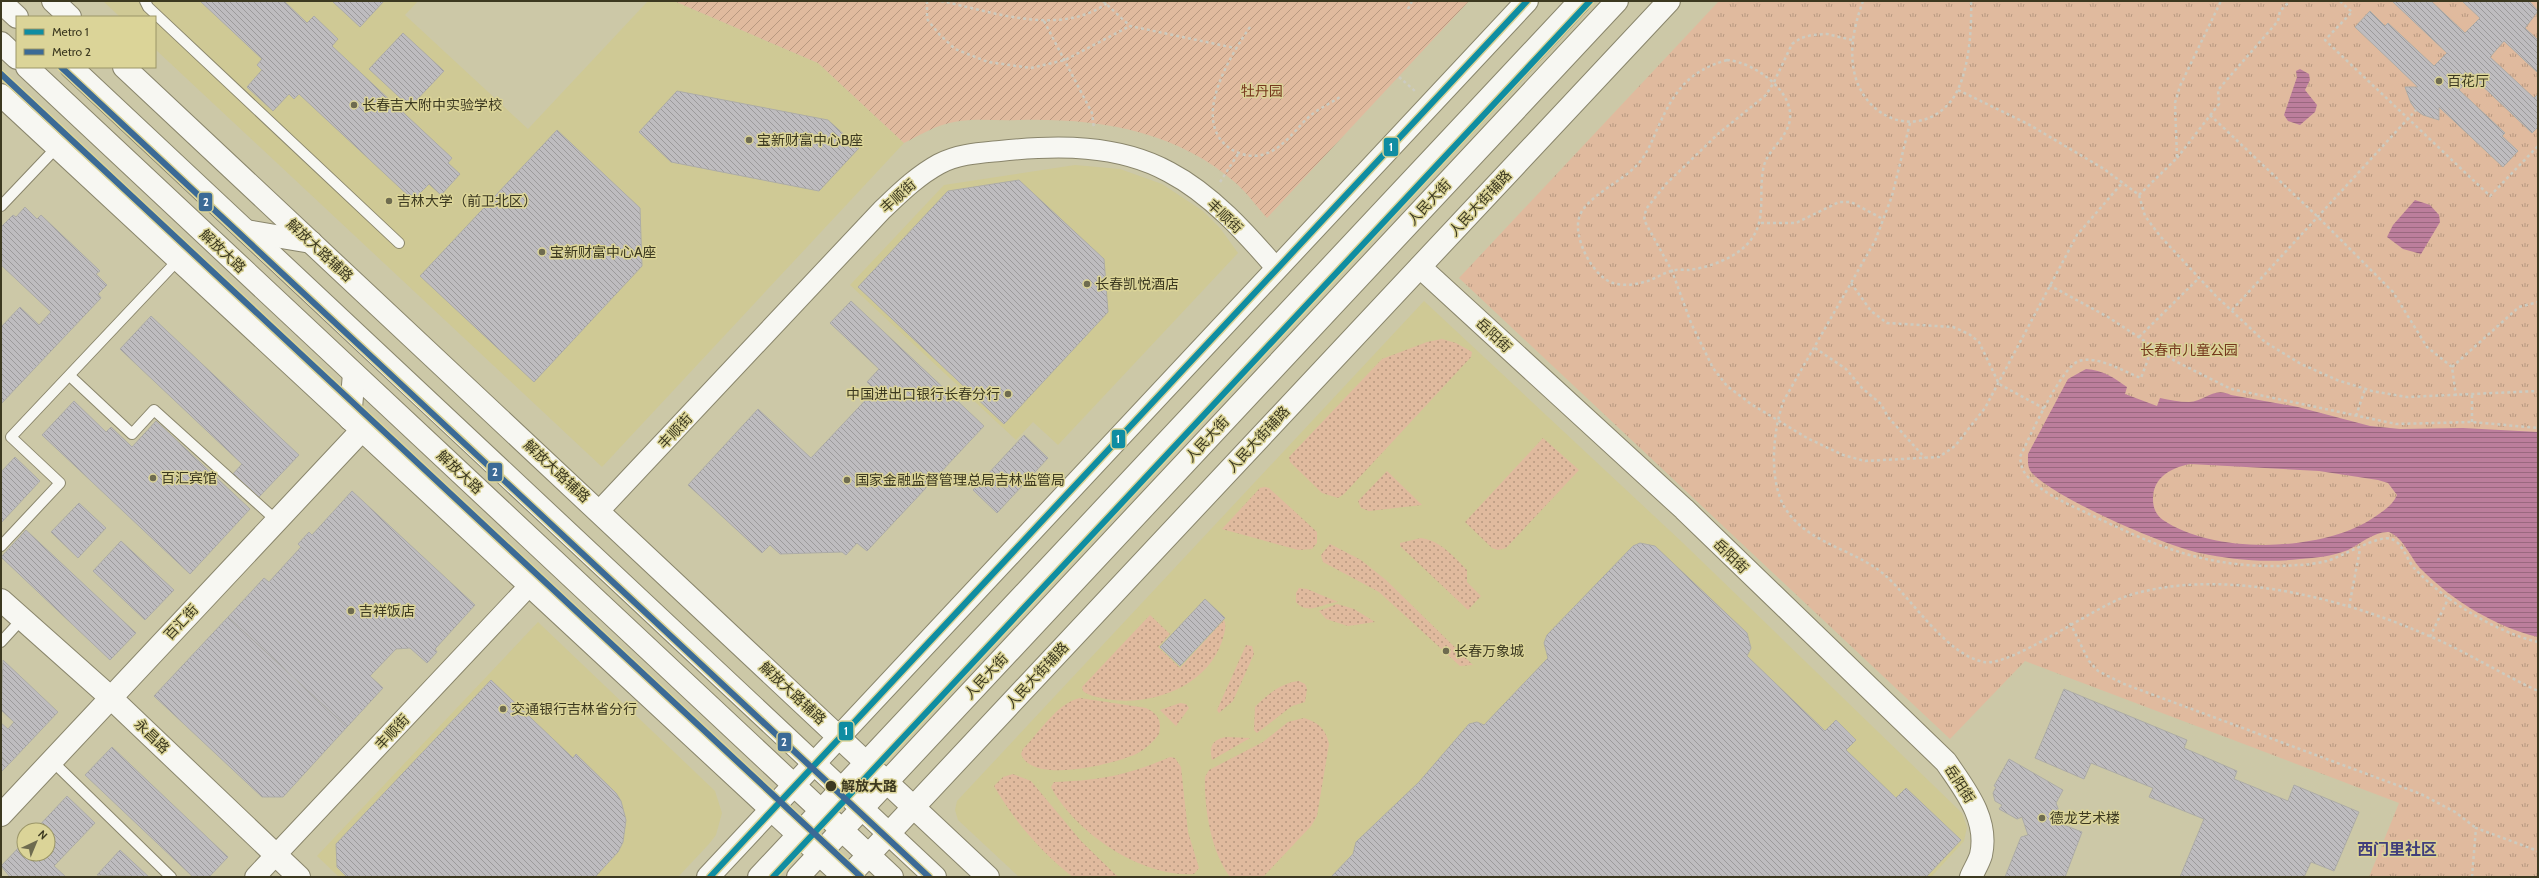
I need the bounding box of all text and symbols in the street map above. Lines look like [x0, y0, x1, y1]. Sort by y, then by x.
legend [16, 16, 156, 68]
text: Metro 1 [52, 24, 89, 39]
text: Metro 2 [52, 44, 91, 59]
place label: 百花厅 [2447, 72, 2489, 90]
marker: 百花厅 [2434, 76, 2444, 86]
park label: 牡丹园 [1241, 82, 1283, 100]
place label: 长春吉大附中实验学校 [362, 96, 502, 114]
marker: 长春吉大附中实验学校 [349, 100, 359, 110]
place label: 宝新财富中心B座 [757, 131, 863, 149]
marker: 宝新财富中心B座 [744, 135, 754, 145]
line badge: 1 [1383, 137, 1399, 157]
text: 1 [1389, 140, 1393, 154]
street label: 人民大街辅路 [1445, 166, 1515, 240]
street label: 丰顺街 [876, 175, 920, 217]
street label: 人民大街 [1403, 175, 1455, 229]
line badge: 2 [198, 192, 213, 212]
place label: 吉林大学（前卫北区） [397, 192, 537, 210]
text: 2 [203, 195, 209, 209]
street label: 丰顺街 [1204, 195, 1246, 237]
marker: 吉林大学（前卫北区） [384, 196, 394, 206]
street label: 解放大路辅路 [283, 215, 357, 285]
street label: 解放大路 [196, 225, 250, 277]
place label: 宝新财富中心A座 [550, 243, 657, 261]
marker: 宝新财富中心A座 [537, 247, 547, 257]
place label: 长春凯悦酒店 [1095, 275, 1179, 293]
marker: 长春凯悦酒店 [1082, 279, 1092, 289]
street label: 岳阳街 [1473, 314, 1515, 356]
park label: 长春市儿童公园 [2140, 341, 2238, 359]
place label: 中国进出口银行长春分行 [846, 385, 1000, 403]
marker: 中国进出口银行长春分行 [1003, 389, 1013, 399]
street label: 人民大街辅路 [1223, 402, 1293, 476]
street label: 丰顺街 [654, 410, 696, 452]
street label: 人民大街 [1181, 412, 1233, 466]
line badge: 1 [1111, 429, 1126, 449]
text: 1 [1116, 432, 1120, 446]
street label: 解放大路辅路 [520, 436, 594, 506]
street label: 解放大路 [433, 446, 487, 498]
line badge: 2 [487, 462, 503, 482]
text: 2 [492, 465, 498, 479]
place label: 百汇宾馆 [161, 469, 217, 487]
place label: 国家金融监督管理总局吉林监管局 [855, 471, 1065, 489]
marker: 百汇宾馆 [148, 473, 158, 483]
marker: 国家金融监督管理总局吉林监管局 [842, 475, 852, 485]
street label: 岳阳街 [1710, 535, 1752, 577]
street label: 百汇街 [160, 601, 202, 643]
place label: 吉祥饭店 [359, 602, 415, 620]
marker: 吉祥饭店 [346, 606, 356, 616]
street label: 人民大街辅路 [1002, 638, 1072, 712]
place label: 长春万象城 [1454, 642, 1524, 660]
marker: 长春万象城 [1441, 646, 1451, 656]
street label: 人民大街 [960, 649, 1012, 703]
street label: 解放大路辅路 [756, 658, 830, 728]
place label: 交通银行吉林省分行 [511, 700, 637, 718]
marker: 交通银行吉林省分行 [498, 704, 508, 714]
street label: 丰顺街 [371, 711, 413, 753]
street label: 永昌路 [131, 715, 173, 757]
line badge: 1 [838, 721, 854, 741]
text: 1 [844, 724, 848, 738]
line badge: 2 [777, 732, 792, 752]
text: 2 [781, 735, 787, 749]
street label: 岳阳街 [1941, 761, 1979, 807]
place label: 解放大路 [841, 777, 897, 795]
marker: 解放大路 [824, 779, 838, 793]
place label: 德龙艺术楼 [2050, 809, 2120, 827]
marker: 德龙艺术楼 [2037, 813, 2047, 823]
north arrow [16, 822, 56, 862]
text: N [35, 827, 51, 843]
district label: 西门里社区 [2357, 840, 2437, 859]

